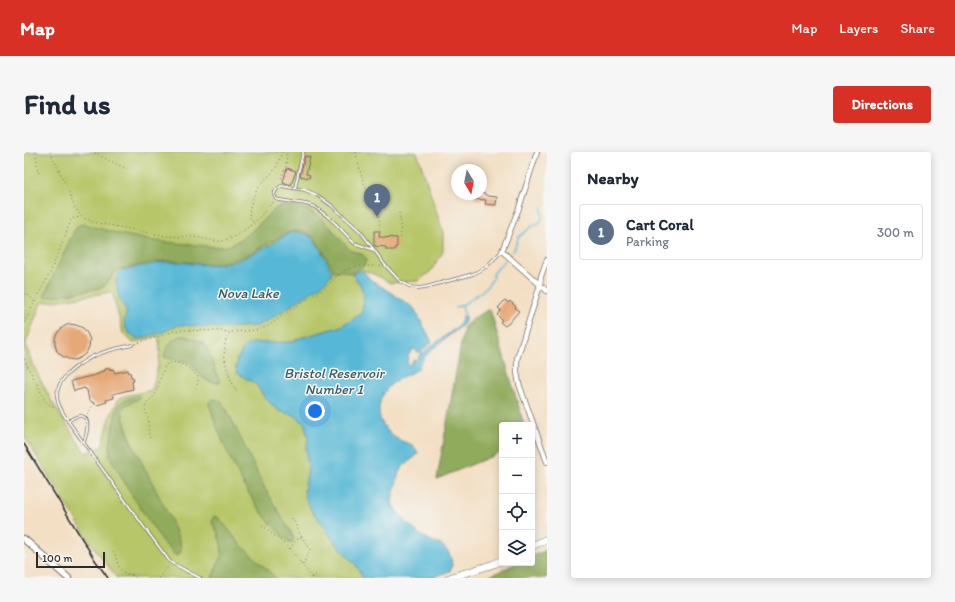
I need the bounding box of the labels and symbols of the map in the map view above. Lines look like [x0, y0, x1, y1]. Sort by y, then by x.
north arrow [451, 164, 487, 200]
pin: 1 [364, 184, 390, 217]
water label: Nova Lake [217, 285, 280, 302]
water label: Bristol Reservoir Number 1 [284, 365, 386, 398]
your location [305, 401, 325, 421]
scale bar [36, 550, 105, 569]

